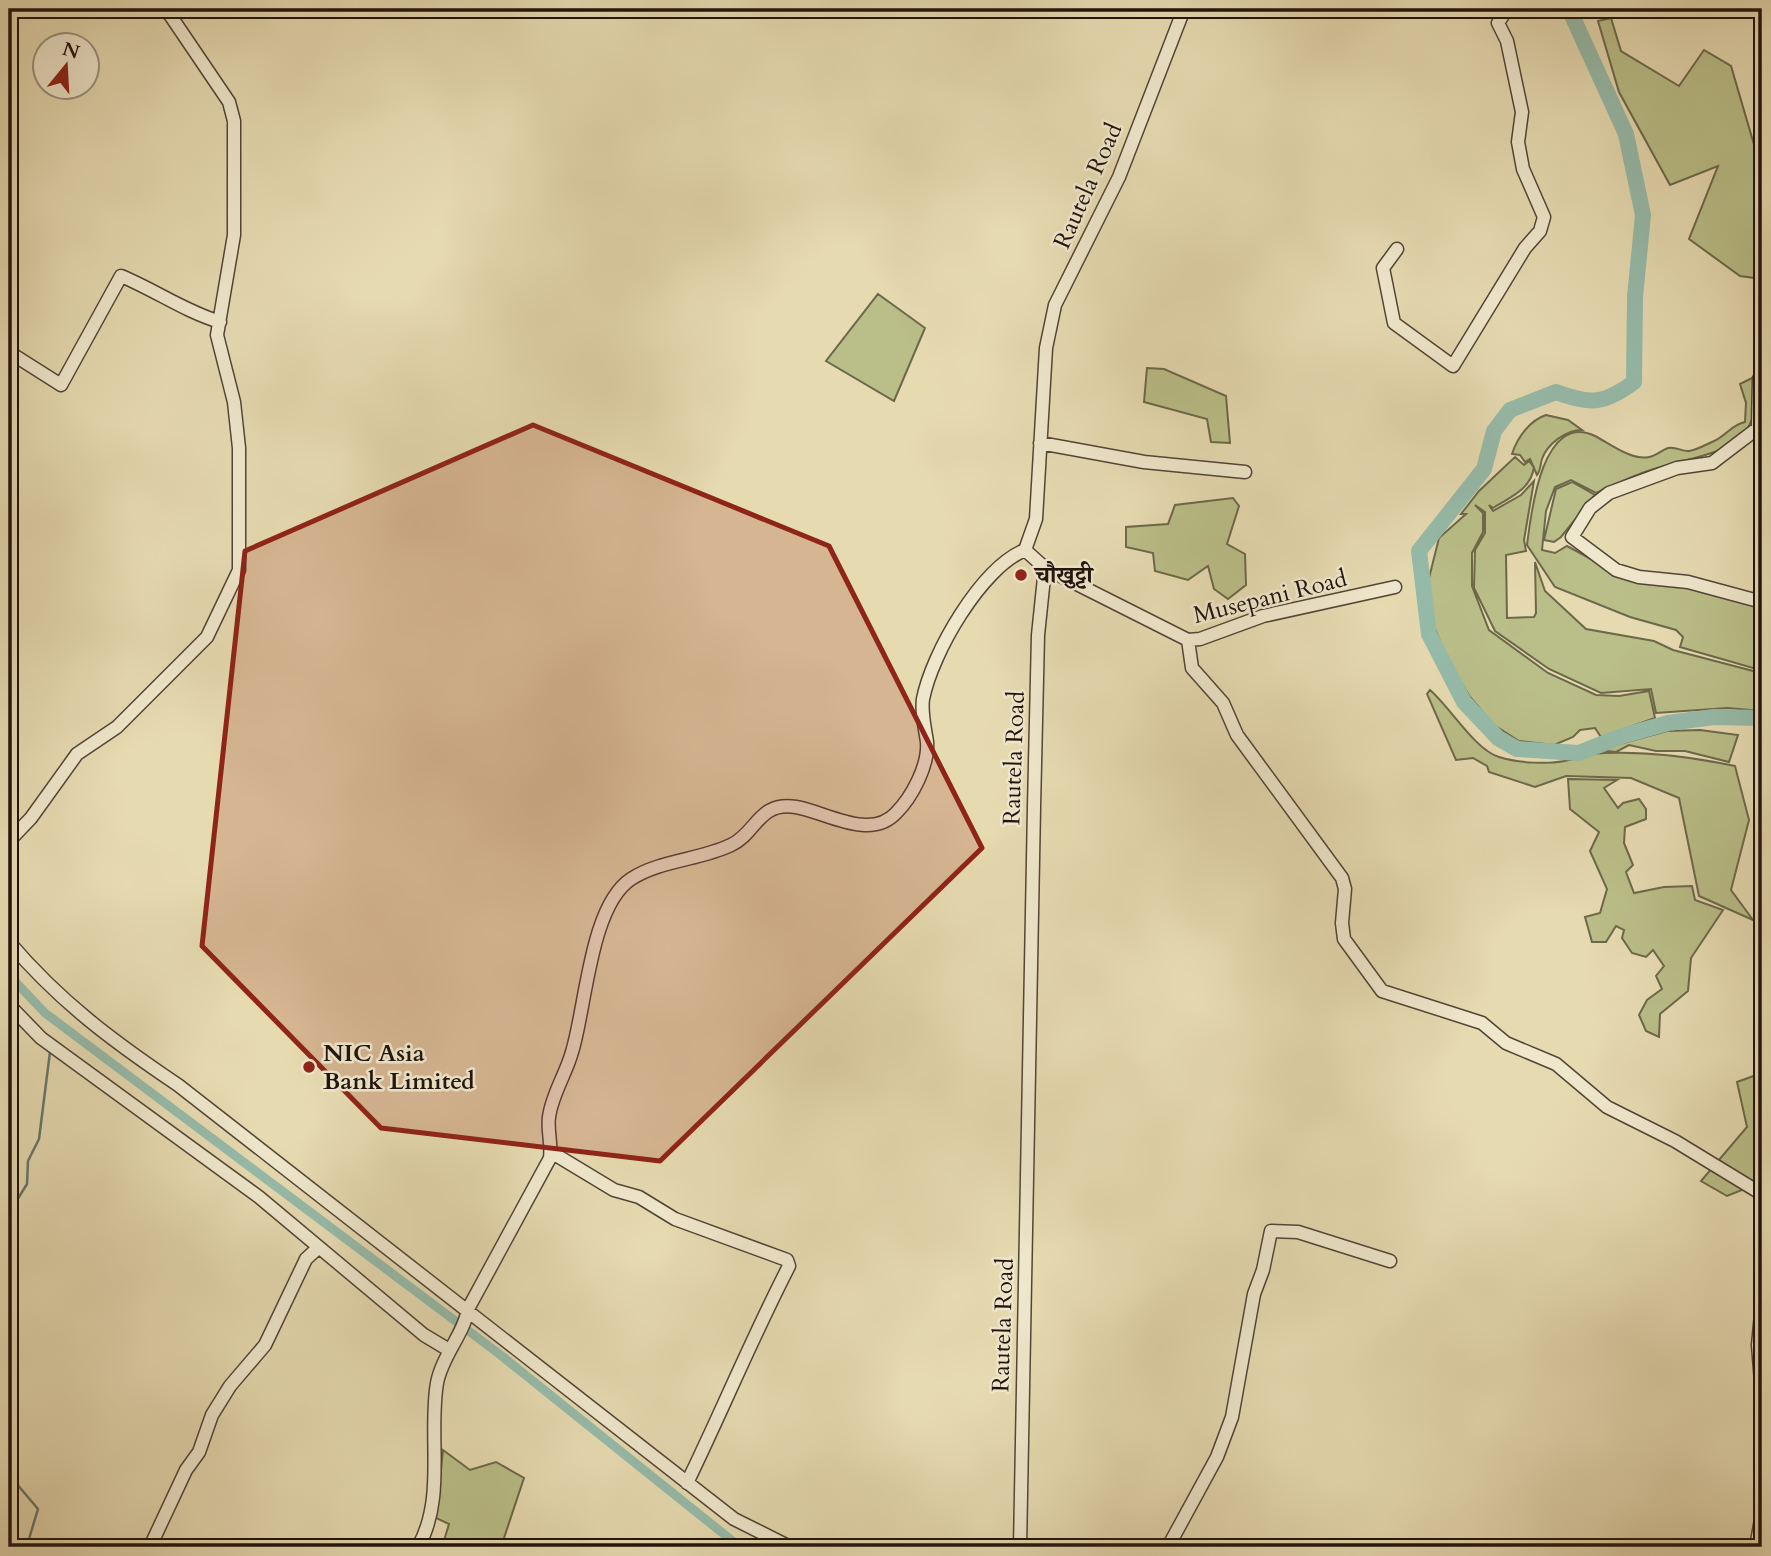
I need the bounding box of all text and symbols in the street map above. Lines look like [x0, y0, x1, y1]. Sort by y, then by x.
north arrow [32, 32, 102, 102]
text: N [59, 36, 83, 66]
street label: Rautela Road [1046, 118, 1130, 254]
place label: चौखुट्टी [1033, 559, 1094, 592]
street label: Musepani Road [1190, 562, 1351, 632]
marker: चौखुट्टी [1013, 567, 1029, 583]
street label: Rautela Road [995, 690, 1033, 826]
place label: NIC Asia Bank Limited [323, 1037, 475, 1098]
marker: NIC Asia Bank Limited [301, 1059, 317, 1075]
street label: Rautela Road [984, 1257, 1022, 1393]

